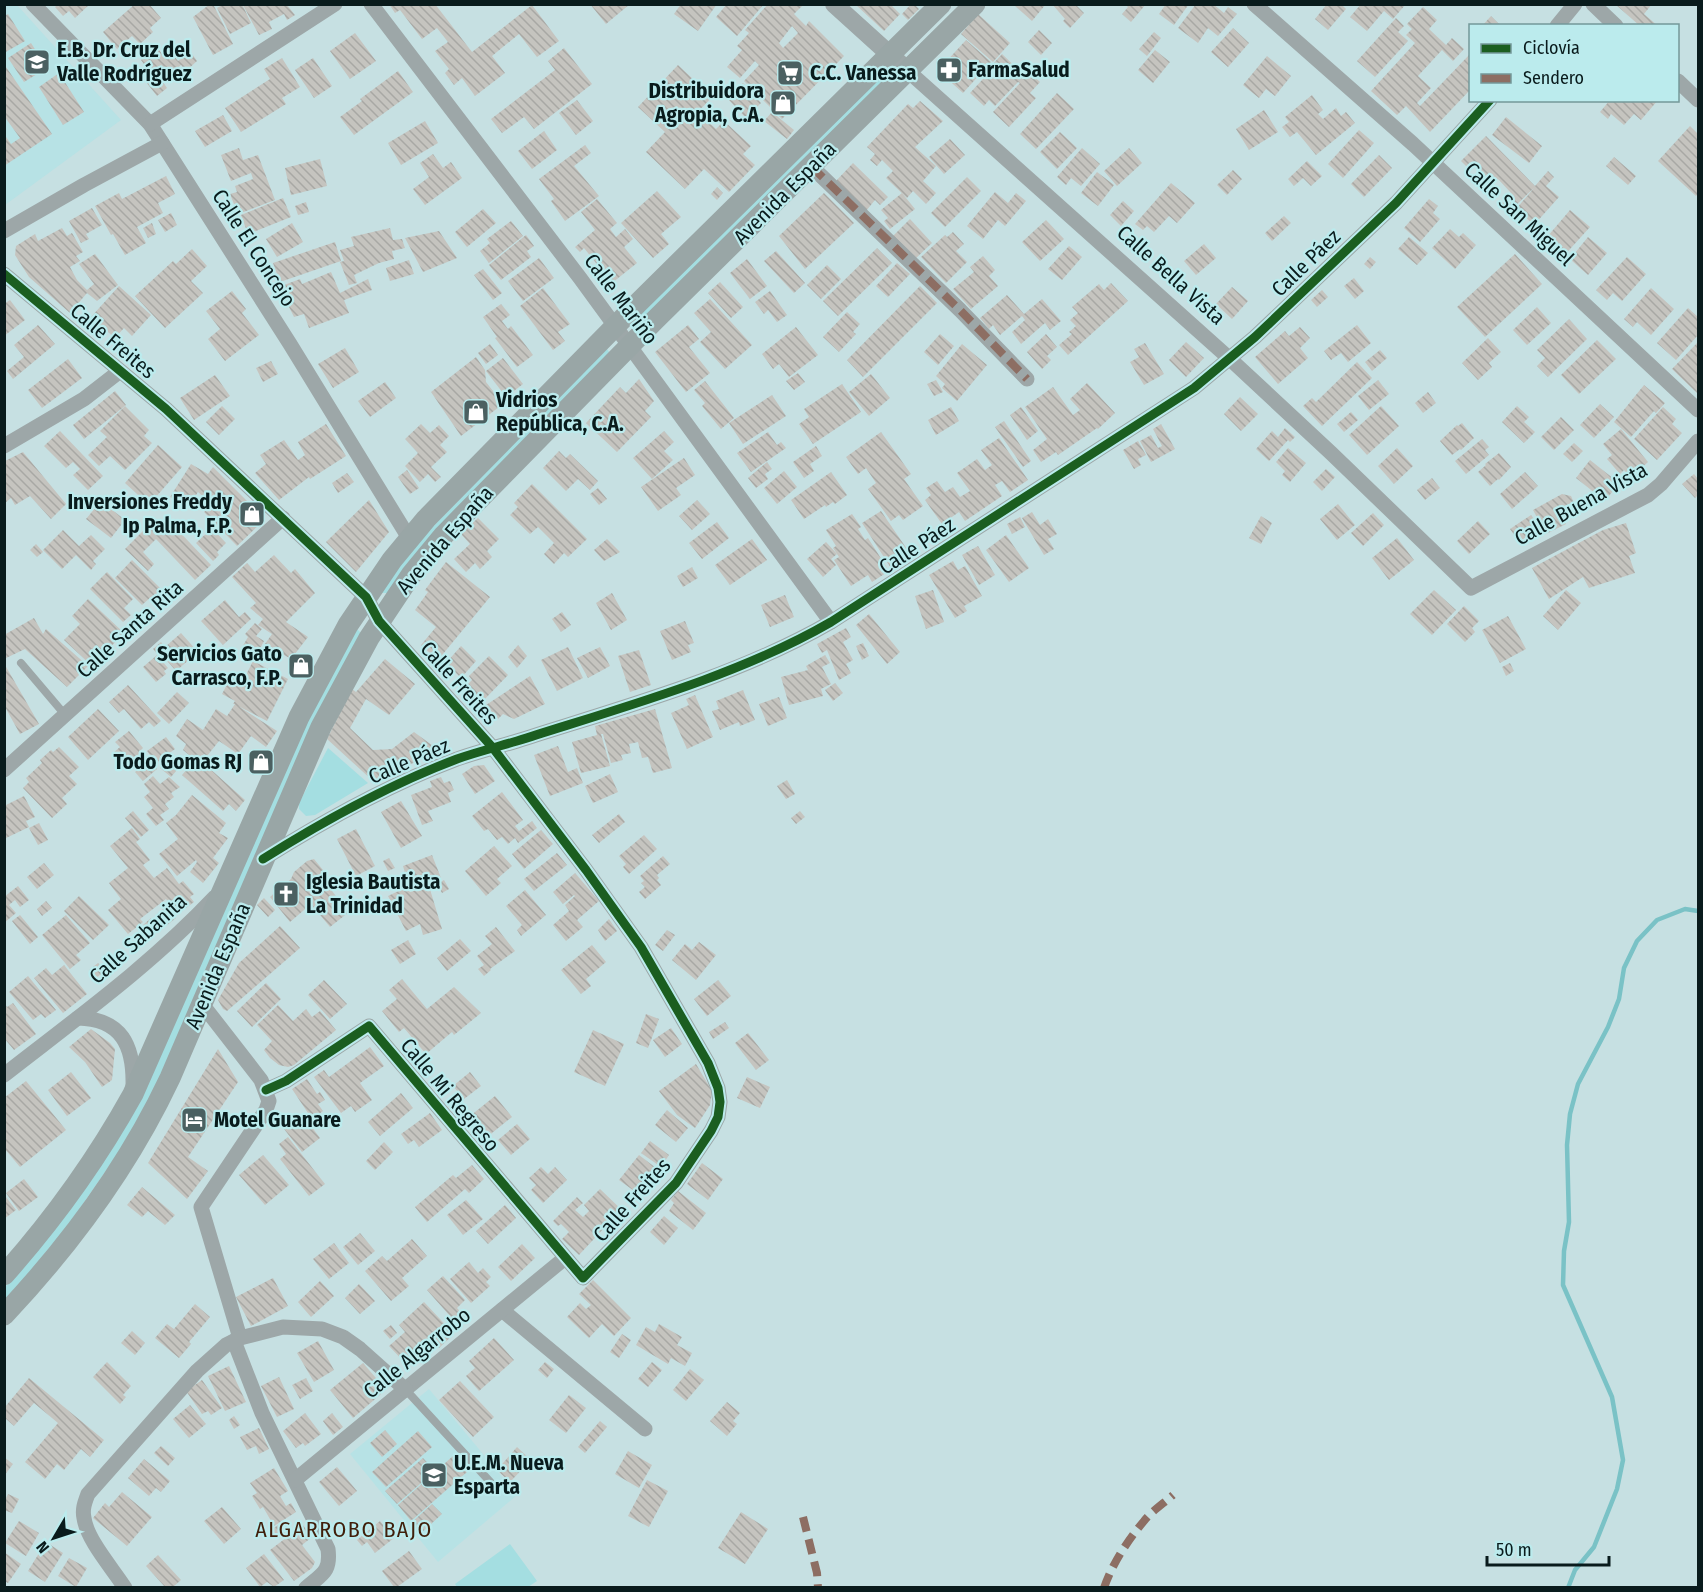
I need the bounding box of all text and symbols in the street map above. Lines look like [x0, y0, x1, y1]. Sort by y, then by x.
legend [1469, 24, 1679, 102]
place label: E.B. Dr. Cruz del Valle Rodríguez [56, 37, 192, 87]
text: Ciclovía [1523, 37, 1580, 59]
school or university icon: E.B. Dr. Cruz del Valle Rodríguez [22, 47, 52, 77]
pharmacy icon: FarmaSalud [934, 55, 964, 85]
place label: FarmaSalud [968, 57, 1070, 83]
supermarket icon: C.C. Vanessa [775, 58, 805, 88]
place label: C.C. Vanessa [810, 60, 916, 86]
text: Sendero [1523, 67, 1584, 89]
place label: Distribuidora Agropia, C.A. [648, 78, 764, 128]
shop icon: Distribuidora Agropia, C.A. [768, 88, 798, 118]
street label: Avenida España [728, 136, 842, 250]
street label: Calle San Miguel [1459, 157, 1580, 272]
street label: Calle El Concejo [206, 184, 302, 312]
street label: Calle Bella Vista [1111, 220, 1231, 330]
street label: Calle Páez [1266, 224, 1346, 302]
street label: Calle Mariño [578, 249, 664, 349]
street label: Calle Freites [65, 298, 161, 384]
place label: Vidrios República, C.A. [495, 387, 624, 437]
shop icon: Vidrios República, C.A. [461, 397, 491, 427]
street label: Calle Buena Vista [1510, 457, 1652, 551]
street label: Avenida España [391, 481, 499, 599]
place label: Inversiones Freddy Ip Palma, F.P. [67, 489, 233, 539]
shop icon: Inversiones Freddy Ip Palma, F.P. [237, 499, 267, 529]
street label: Calle Páez [874, 512, 960, 580]
street label: Calle Santa Rita [71, 574, 189, 684]
street label: Calle Freites [415, 636, 503, 730]
place label: Servicios Gato Carrasco, F.P. [157, 641, 282, 691]
shop icon: Servicios Gato Carrasco, F.P. [286, 651, 316, 681]
street label: Calle Páez [365, 732, 453, 790]
shop icon: Todo Gomas RJ [246, 747, 276, 777]
place label: Todo Gomas RJ [113, 749, 242, 775]
place label: Iglesia Bautista La Trinidad [306, 869, 441, 919]
church icon: Iglesia Bautista La Trinidad [271, 879, 301, 909]
street label: Calle Sabanita [84, 888, 192, 990]
street label: Avenida España [180, 899, 256, 1033]
street label: Calle Mi Regreso [395, 1033, 505, 1157]
hotel icon: Motel Guanare [179, 1105, 209, 1135]
place label: Motel Guanare [214, 1107, 341, 1133]
street label: Calle Freites [588, 1153, 676, 1247]
street label: Calle Algarrobo [358, 1302, 476, 1404]
place label: U.E.M. Nueva Esparta [454, 1450, 564, 1500]
school or university icon: U.E.M. Nueva Esparta [419, 1460, 449, 1490]
north arrow [24, 1508, 84, 1568]
district label: ALGARROBO BAJO [255, 1516, 433, 1543]
scale bar [1487, 1529, 1608, 1567]
text: N [32, 1537, 53, 1557]
text: 50 m [1496, 1539, 1532, 1561]

